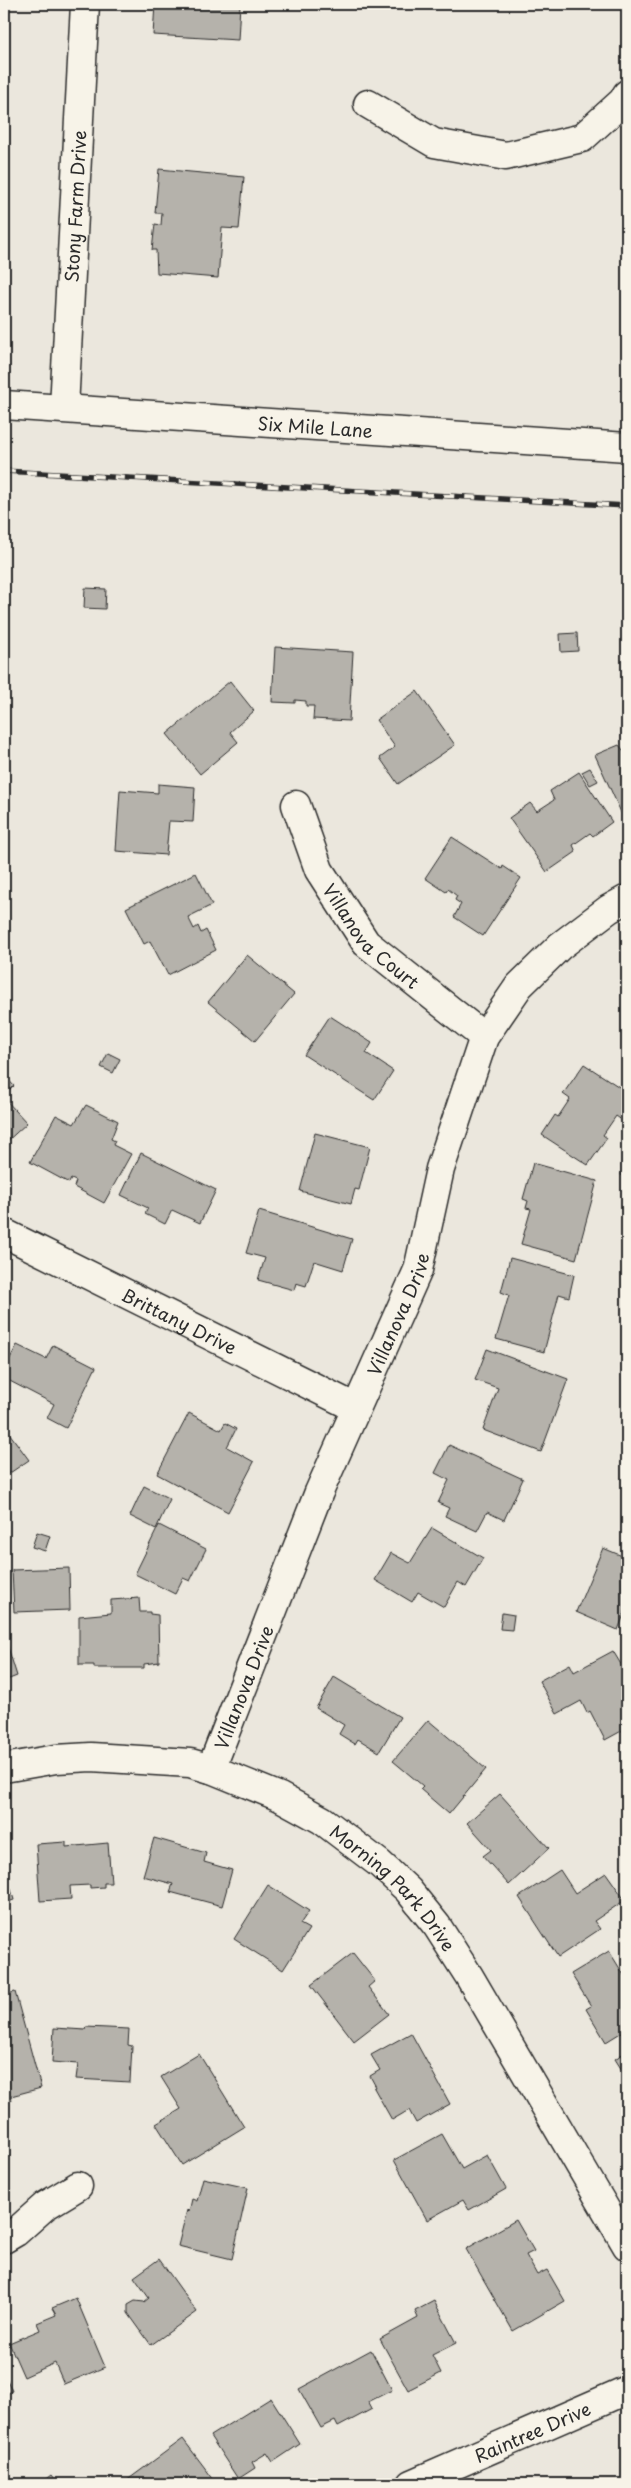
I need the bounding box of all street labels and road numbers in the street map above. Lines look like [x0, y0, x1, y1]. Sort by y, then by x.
street label: Stony Farm Drive [57, 130, 92, 283]
street label: Six Mile Lane [257, 409, 374, 443]
street label: Villanova Court [317, 878, 426, 994]
street label: Villanova Drive [359, 1250, 435, 1380]
street label: Brittany Drive [117, 1280, 242, 1360]
street label: Villanova Drive [207, 1621, 279, 1753]
street label: Morning Park Drive [325, 1817, 463, 1956]
street label: Raintree Drive [470, 2394, 594, 2469]

